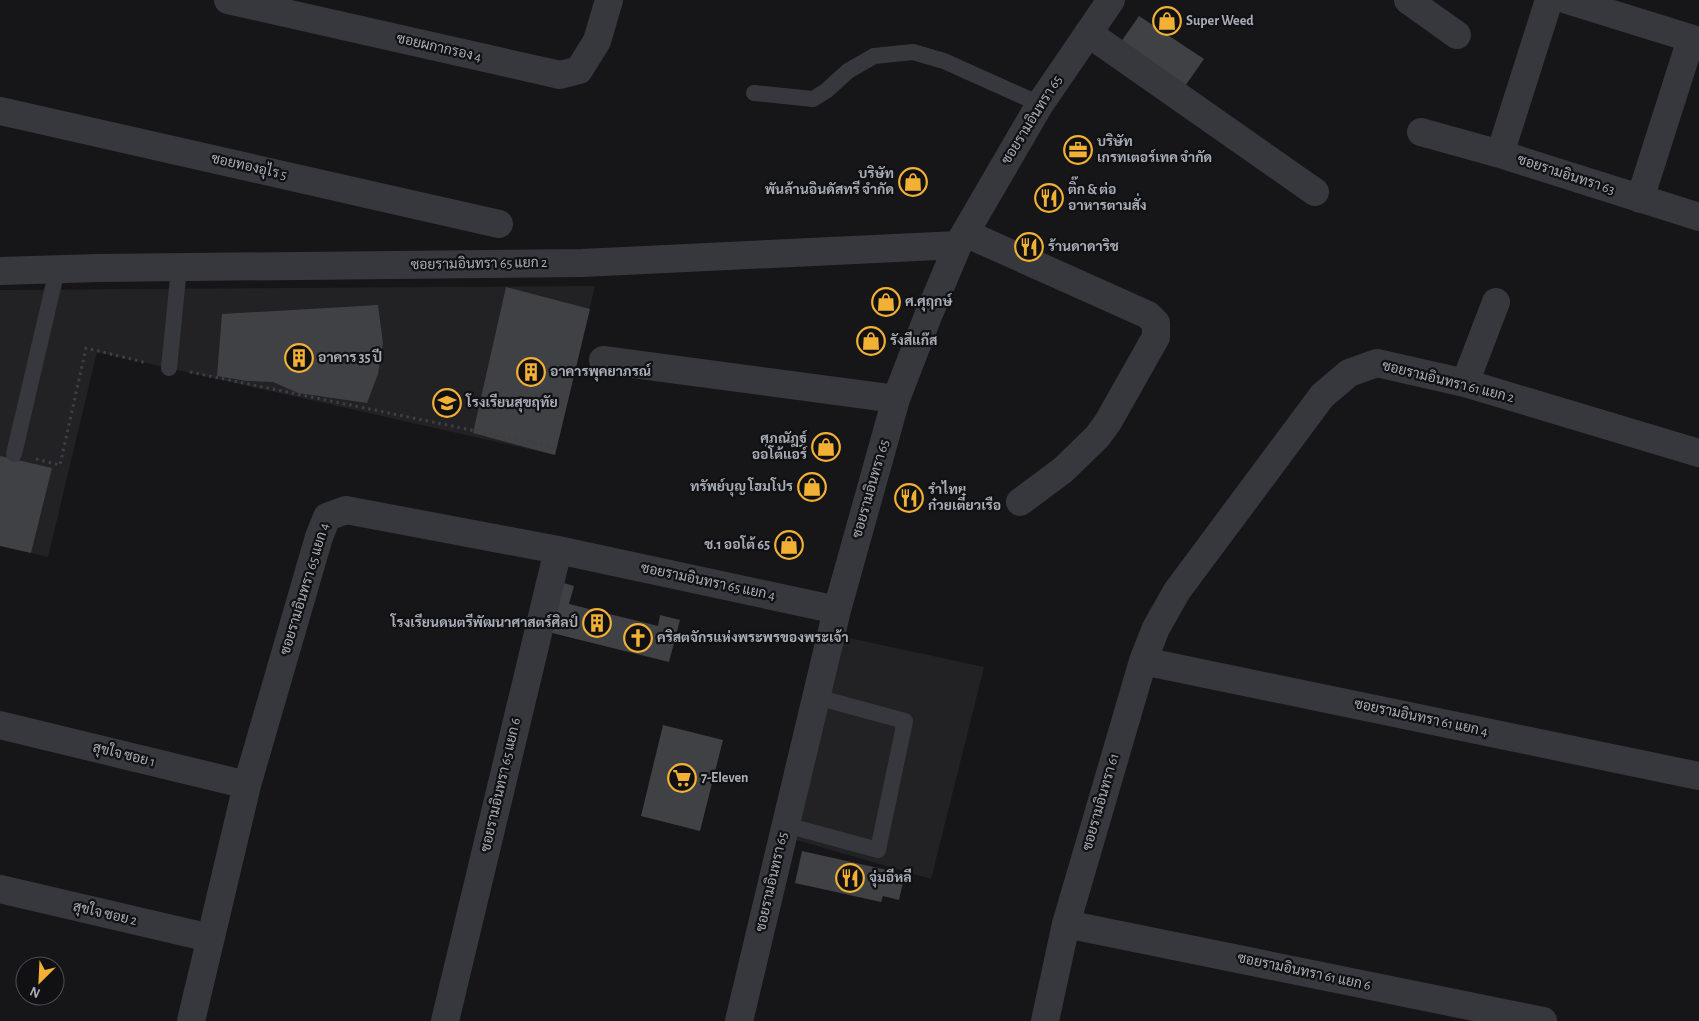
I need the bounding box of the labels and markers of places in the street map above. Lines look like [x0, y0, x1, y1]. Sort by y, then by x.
shop icon: Super Weed [1152, 6, 1182, 36]
place label: Super Weed [1186, 14, 1254, 28]
place label: บริษัท เกรทเตอร์เทค จำกัด [1097, 133, 1212, 165]
office icon: บริษัท เกรทเตอร์เทค จำกัด [1063, 135, 1093, 165]
place label: บริษัท พันล้านอินดัสทรี จำกัด [765, 165, 894, 197]
shop icon: บริษัท พันล้านอินดัสทรี จำกัด [898, 167, 928, 197]
place label: ติ๊ก & ต่อ อาหารตามสั่ง [1068, 176, 1147, 213]
restaurant icon: ติ๊ก & ต่อ อาหารตามสั่ง [1034, 183, 1064, 213]
restaurant icon: ร้านดาดาริช [1014, 232, 1044, 262]
place label: ร้านดาดาริช [1048, 238, 1119, 254]
shop icon: ศ.ศุฤกษ์ [871, 287, 901, 317]
place label: ศ.ศุฤกษ์ [905, 292, 953, 312]
shop icon: รังสีแก๊ส [856, 326, 886, 356]
place label: รังสีแก๊ส [890, 331, 938, 348]
building icon: อาคาร 35 ปี [284, 343, 314, 373]
place label: อาคาร 35 ปี [318, 348, 382, 365]
building icon: อาคารพุคยาภรณ์ [516, 357, 546, 387]
place label: อาคารพุคยาภรณ์ [550, 362, 652, 382]
school or university icon: โรงเรียนสุขฤทัย [432, 388, 462, 418]
place label: โรงเรียนสุขฤทัย [465, 393, 558, 413]
place label: ศุภณัฎฐ์ ออโต้แอร์ [752, 429, 808, 462]
shop icon: ศุภณัฎฐ์ ออโต้แอร์ [811, 432, 841, 462]
shop icon: ทรัพย์บุญ โฮมโปร [797, 472, 827, 502]
place label: ทรัพย์บุญ โฮมโปร [690, 477, 793, 497]
place label: รำไทย ก๋วยเตี๋ยวเรือ [928, 480, 1001, 513]
restaurant icon: รำไทย ก๋วยเตี๋ยวเรือ [894, 483, 924, 513]
shop icon: ช.1 ออโต้ 65 [774, 530, 804, 560]
place label: ช.1 ออโต้ 65 [704, 535, 770, 552]
building icon: โรงเรียนดนตรีพัฒนาศาสตร์ศิลป์ [582, 608, 612, 638]
place label: โรงเรียนดนตรีพัฒนาศาสตร์ศิลป์ [390, 613, 578, 630]
church icon: คริสตจักรแห่งพระพรของพระเจ้า [623, 623, 653, 653]
place label: คริสตจักรแห่งพระพรของพระเจ้า [657, 629, 849, 645]
supermarket icon: 7-Eleven [667, 763, 697, 793]
place label: 7-Eleven [701, 771, 749, 785]
restaurant icon: จุ่มอีหลี [835, 863, 865, 893]
place label: จุ่มอีหลี [869, 868, 912, 888]

